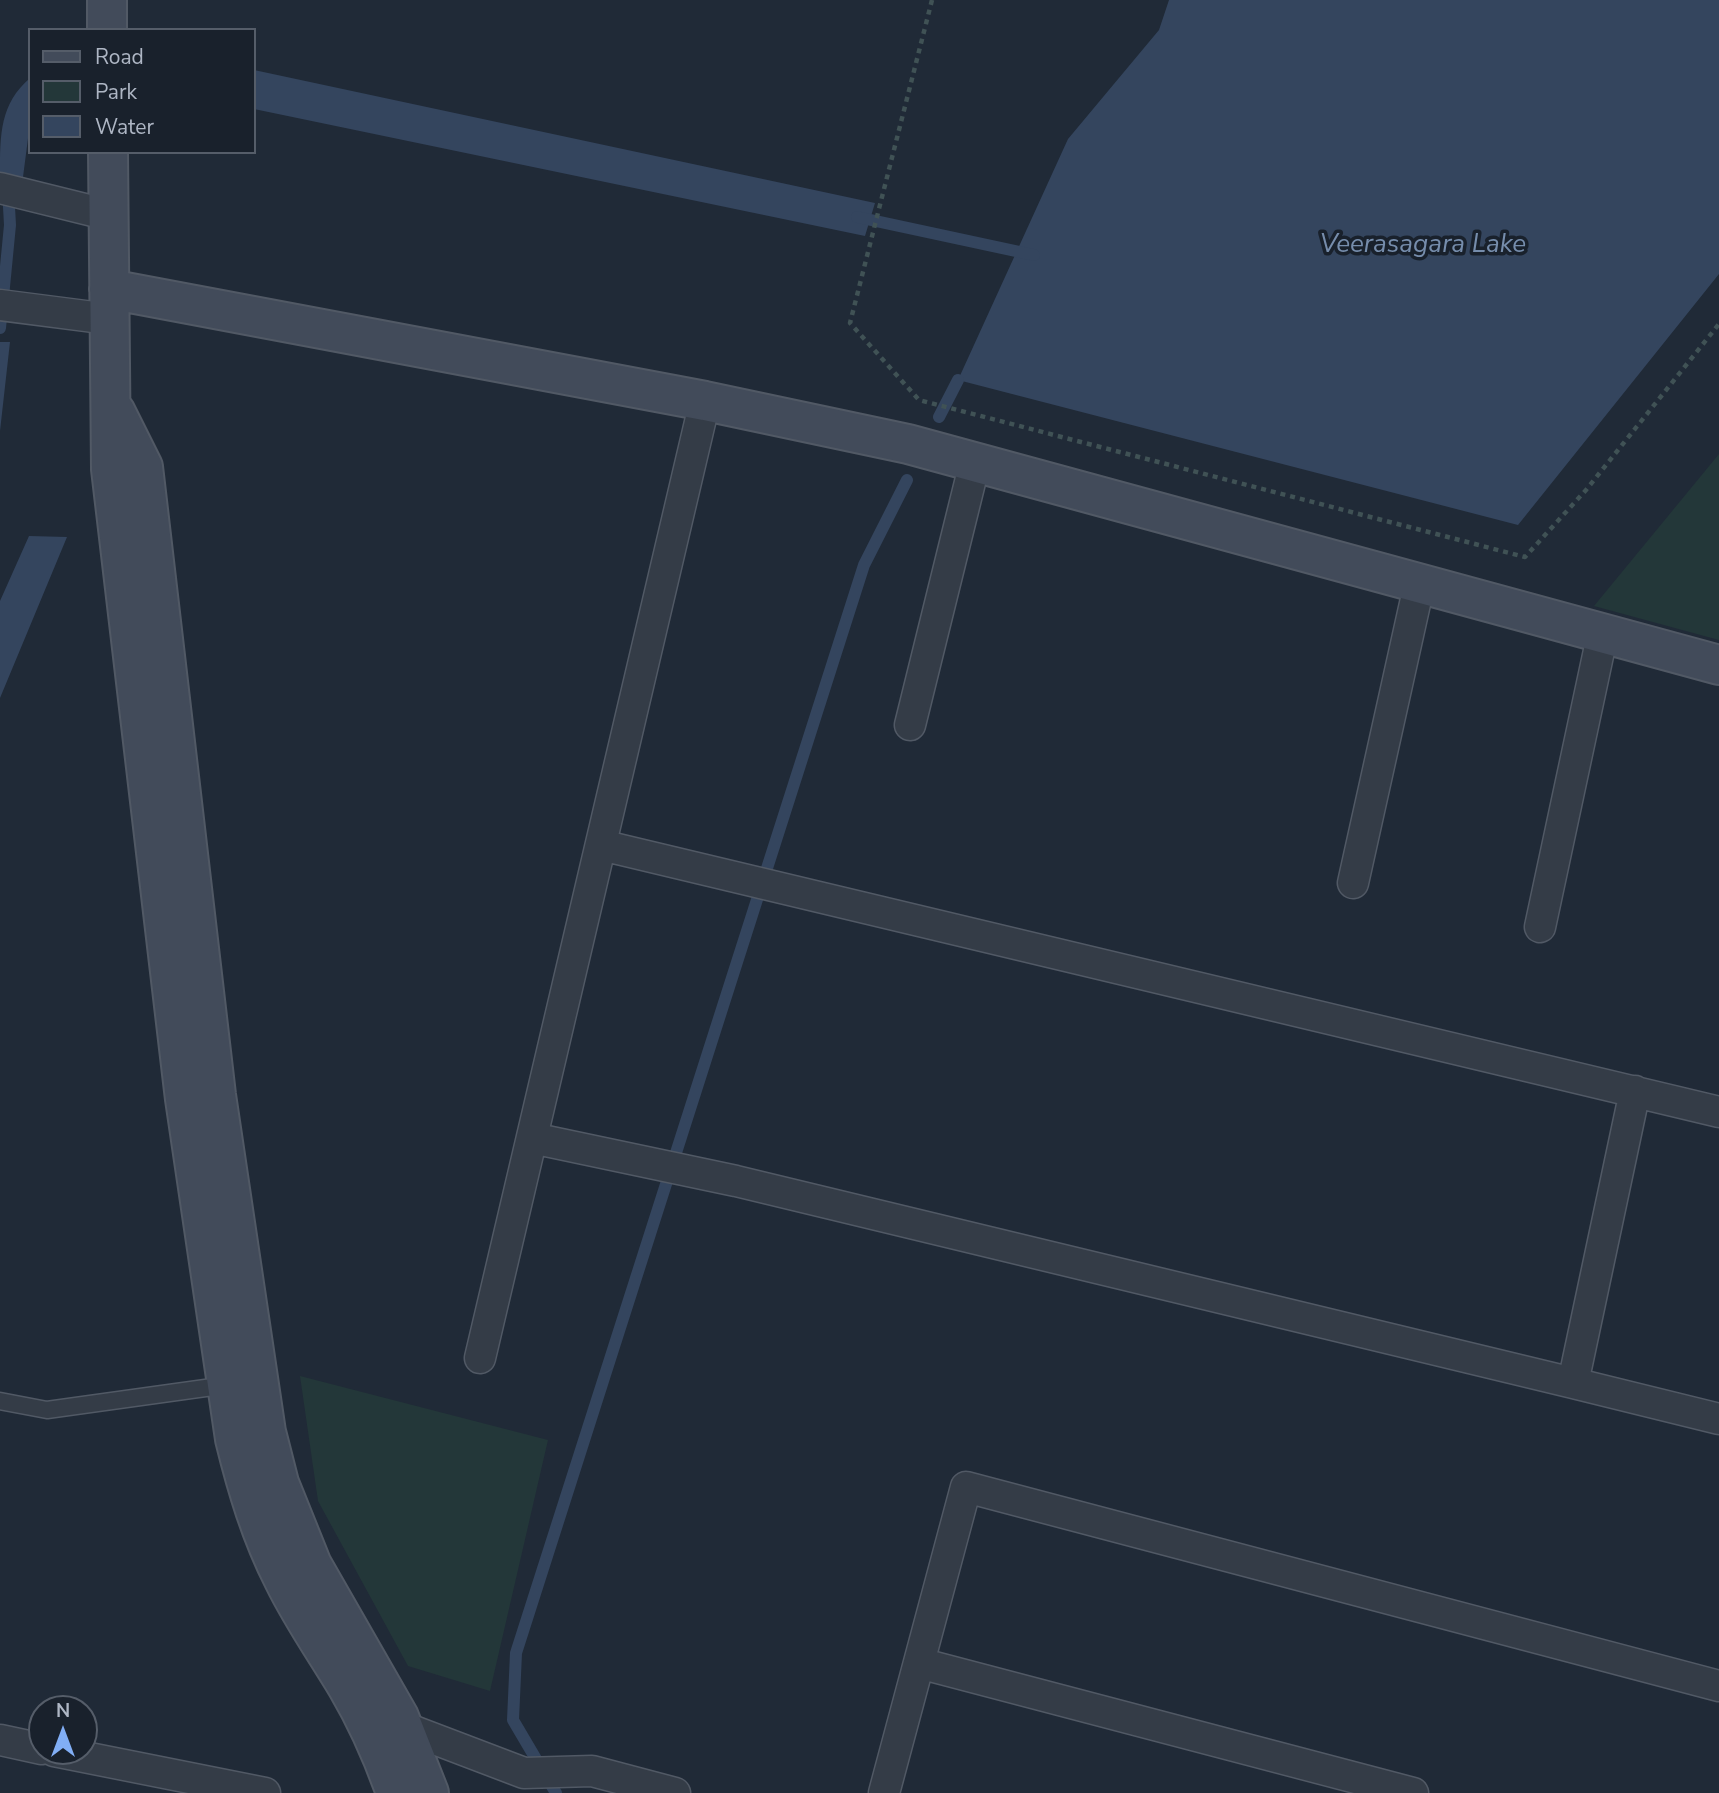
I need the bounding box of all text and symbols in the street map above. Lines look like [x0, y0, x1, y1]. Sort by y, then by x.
legend [28, 28, 256, 154]
text: Road [95, 43, 144, 71]
text: Park [95, 78, 137, 106]
text: Water [95, 113, 154, 141]
water label: Veerasagara Lake [1320, 230, 1526, 262]
north arrow [28, 1695, 98, 1765]
text: N [56, 1698, 70, 1724]

